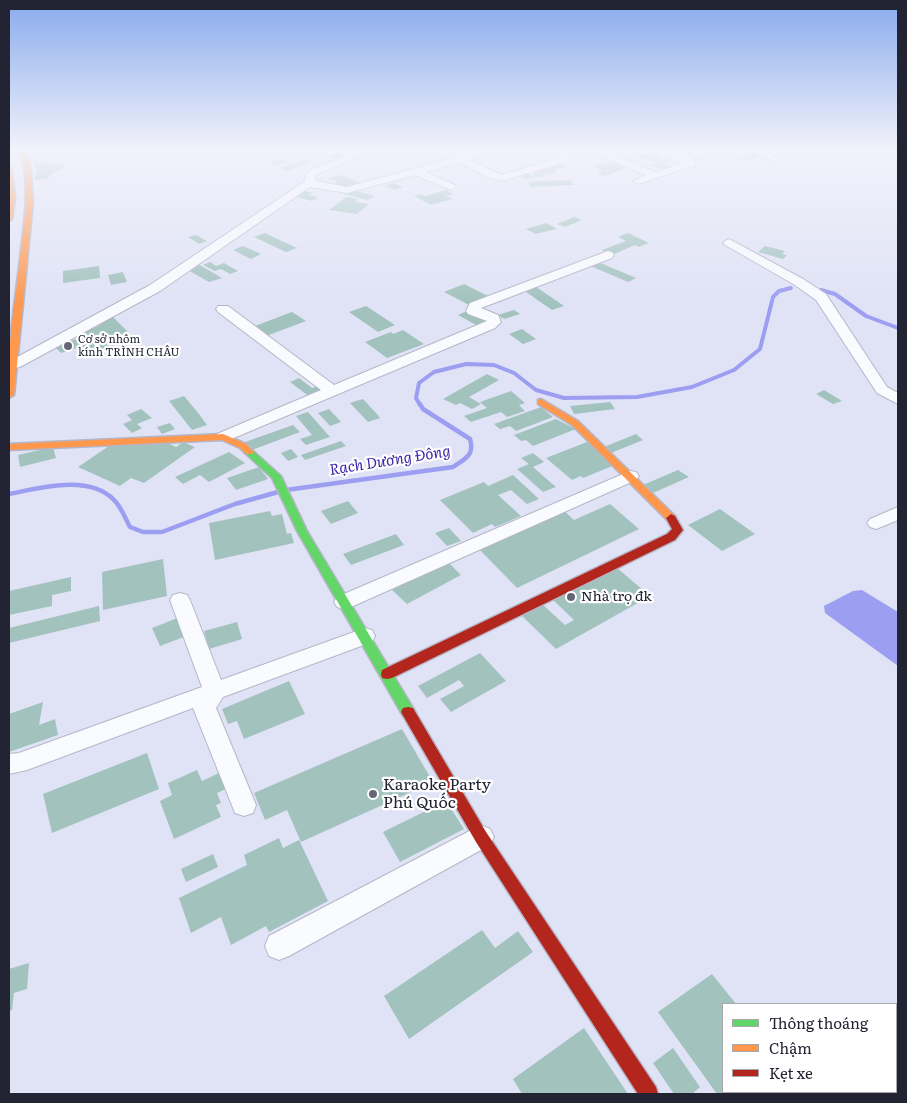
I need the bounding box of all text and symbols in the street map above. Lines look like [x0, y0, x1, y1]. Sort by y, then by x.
place label: Cơ sở nhôm kính TRÌNH CHÂU [78, 333, 180, 359]
marker: Cơ sở nhôm kính TRÌNH CHÂU [62, 340, 74, 352]
water label: Rạch Dương Đông [328, 443, 452, 479]
place label: Nhà trọ đk [581, 589, 652, 605]
marker: Nhà trọ đk [565, 591, 577, 603]
place label: Karaoke Party Phú Quốc [383, 775, 491, 813]
marker: Karaoke Party Phú Quốc [367, 788, 379, 800]
legend [722, 1003, 897, 1093]
text: Thông thoáng [769, 1011, 868, 1034]
text: Chậm [769, 1036, 812, 1059]
text: Kẹt xe [769, 1061, 813, 1084]

